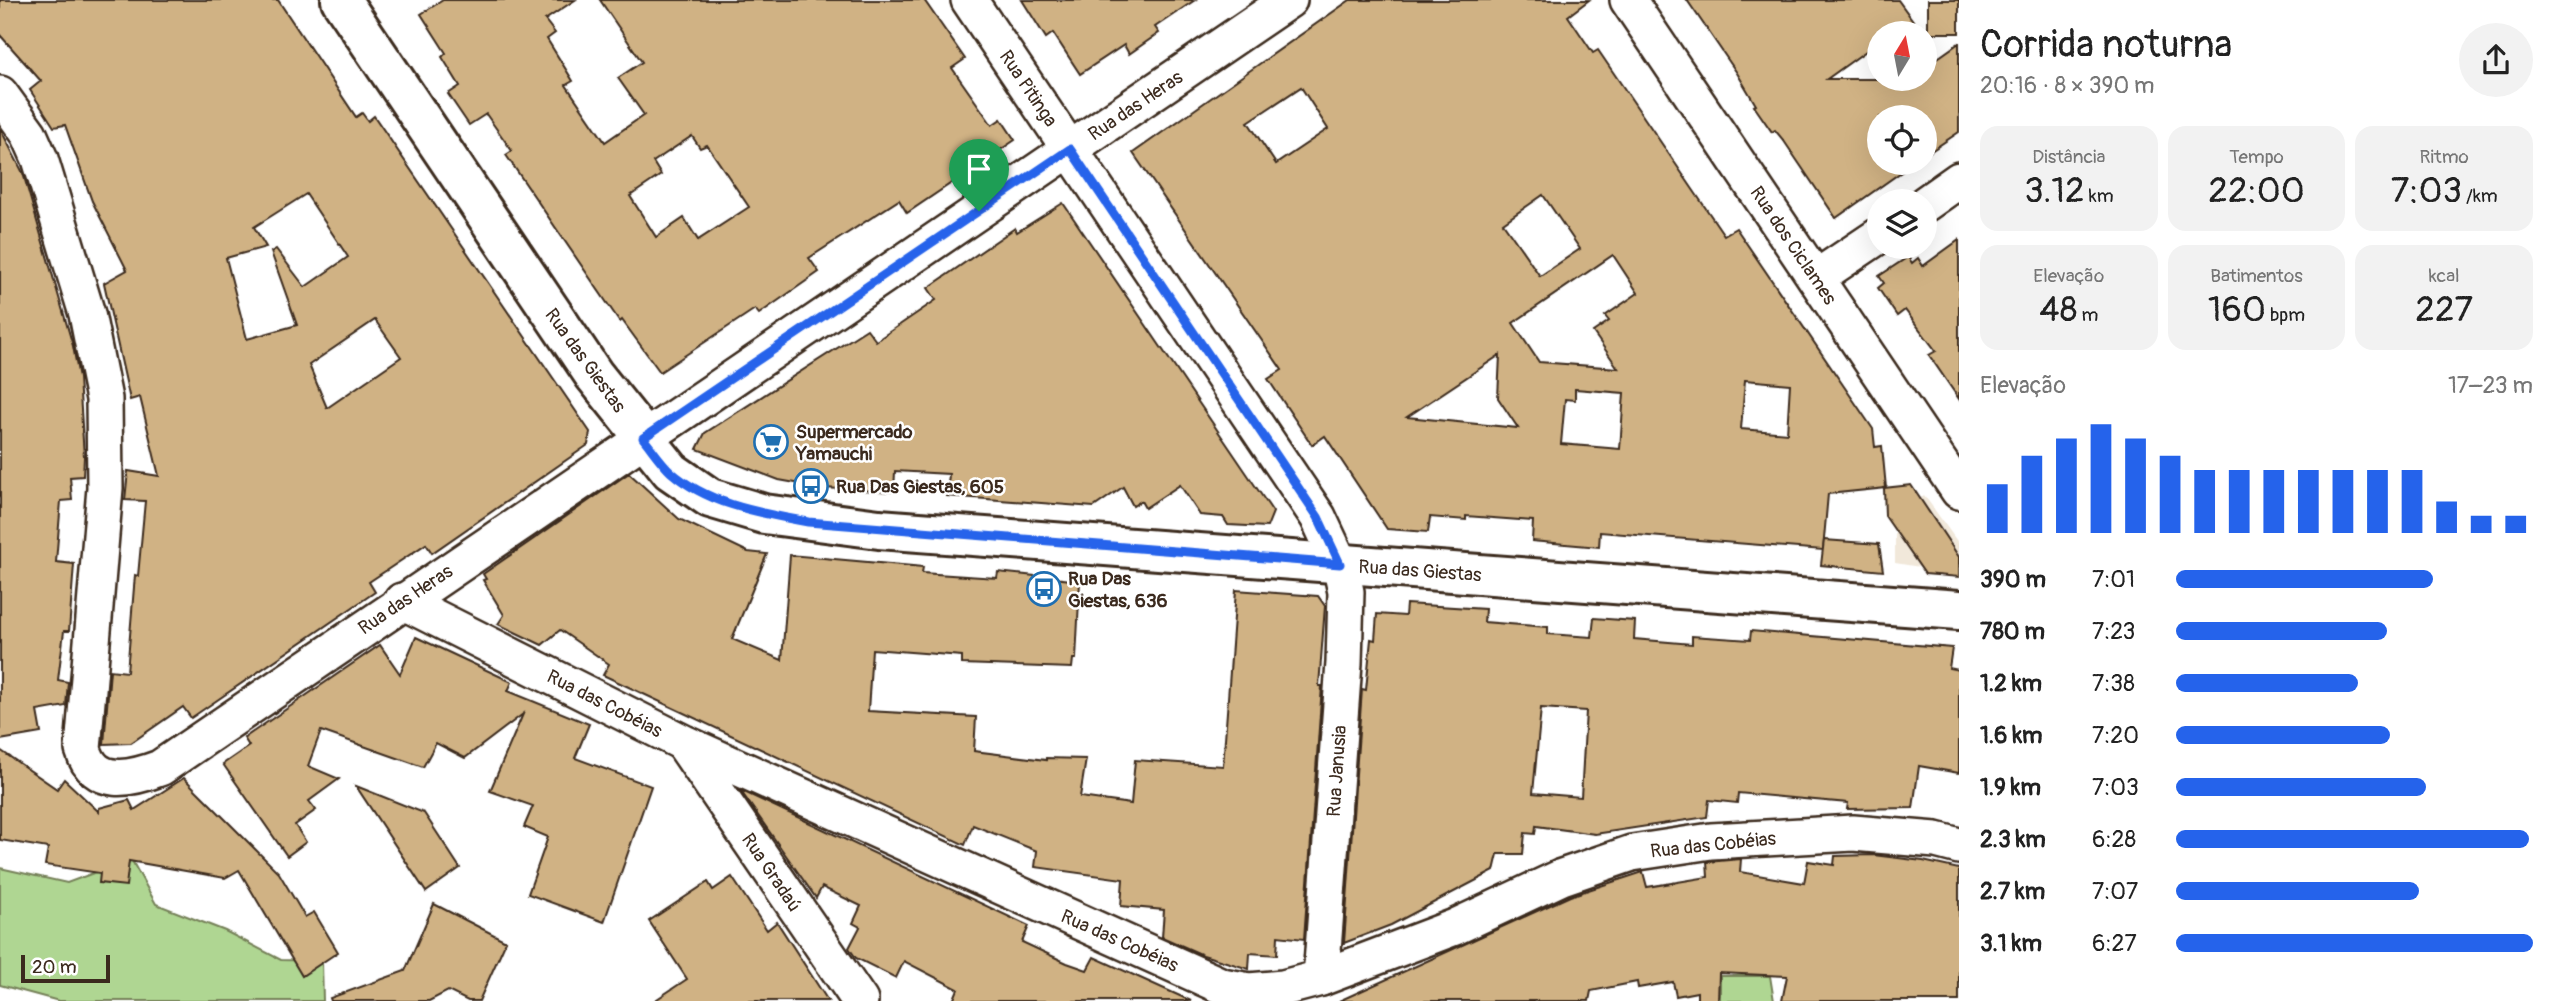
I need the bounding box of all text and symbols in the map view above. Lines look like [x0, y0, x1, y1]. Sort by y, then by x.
north arrow [1867, 21, 1937, 91]
map controls [1867, 21, 1937, 259]
text: Corrida noturna [1980, 21, 2232, 69]
button: share [2459, 23, 2533, 97]
street label: Rua Pitinga [994, 46, 1063, 132]
street label: Rua das Heras [1084, 65, 1188, 146]
text: 20:16 · 8 × 390 m [1980, 71, 2155, 100]
button: locate [1867, 105, 1937, 175]
pin [949, 139, 1009, 211]
text: Distância [2032, 145, 2105, 169]
text: Tempo [2229, 145, 2284, 169]
text: Ritmo [2420, 145, 2469, 169]
icon: arrive [960, 150, 998, 188]
text: 3.12 [2024, 169, 2085, 213]
text: 22:00 [2208, 169, 2305, 213]
text: 7:03 [2391, 169, 2462, 213]
street label: Rua dos Ciclames [1745, 182, 1842, 310]
text: km [2085, 184, 2114, 208]
text: /km [2462, 184, 2498, 208]
button: layers [1867, 189, 1937, 259]
text: Elevação [2033, 264, 2104, 288]
text: Batimentos [2210, 264, 2303, 288]
text: kcal [2429, 264, 2460, 288]
text: 48 [2039, 288, 2077, 332]
text: 160 [2208, 288, 2266, 332]
text: 227 [2415, 288, 2473, 332]
text: m [2077, 303, 2098, 327]
text: bpm [2266, 303, 2305, 327]
street label: Rua das Giestas [539, 304, 631, 418]
text: Elevação [1980, 371, 2066, 400]
text: 17–23 m [2448, 371, 2533, 400]
place label: Supermercado Yamauchi [795, 420, 913, 466]
supermarket icon: Supermercado Yamauchi [752, 423, 790, 461]
bus stop icon: Rua Das Giestas, 605 [792, 467, 830, 505]
place label: Rua Das Giestas, 605 [836, 475, 1004, 499]
street label: Rua das Giestas [1358, 555, 1483, 587]
street label: Rua das Heras [354, 559, 458, 640]
text: 390 m [1980, 565, 2046, 594]
text: 7:01 [2092, 565, 2135, 594]
place label: Rua Das Giestas, 636 [1068, 567, 1168, 613]
bus stop icon: Rua Das Giestas, 636 [1025, 570, 1063, 608]
text: 780 m [1980, 617, 2045, 646]
text: 7:23 [2092, 617, 2135, 646]
street label: Rua das Cobéias [543, 665, 667, 743]
text: 1.2 km [1980, 669, 2042, 698]
text: 7:38 [2092, 669, 2135, 698]
text: 1.6 km [1980, 721, 2042, 750]
text: 7:20 [2092, 721, 2139, 750]
street label: Rua Janusia [1322, 724, 1352, 818]
text: 1.9 km [1980, 773, 2041, 802]
text: 7:03 [2092, 773, 2139, 802]
text: 2.3 km [1980, 825, 2046, 854]
text: 6:28 [2092, 825, 2136, 854]
street label: Rua das Cobéias [1649, 826, 1778, 864]
street label: Rua Gradaú [736, 829, 806, 916]
text: 2.7 km [1980, 877, 2045, 906]
text: 7:07 [2092, 877, 2138, 906]
street label: Rua das Cobéias [1057, 904, 1183, 978]
text: 3.1 km [1980, 929, 2042, 958]
text: 6:27 [2092, 929, 2137, 958]
scale bar [21, 952, 110, 984]
text: 20 m [32, 955, 77, 979]

